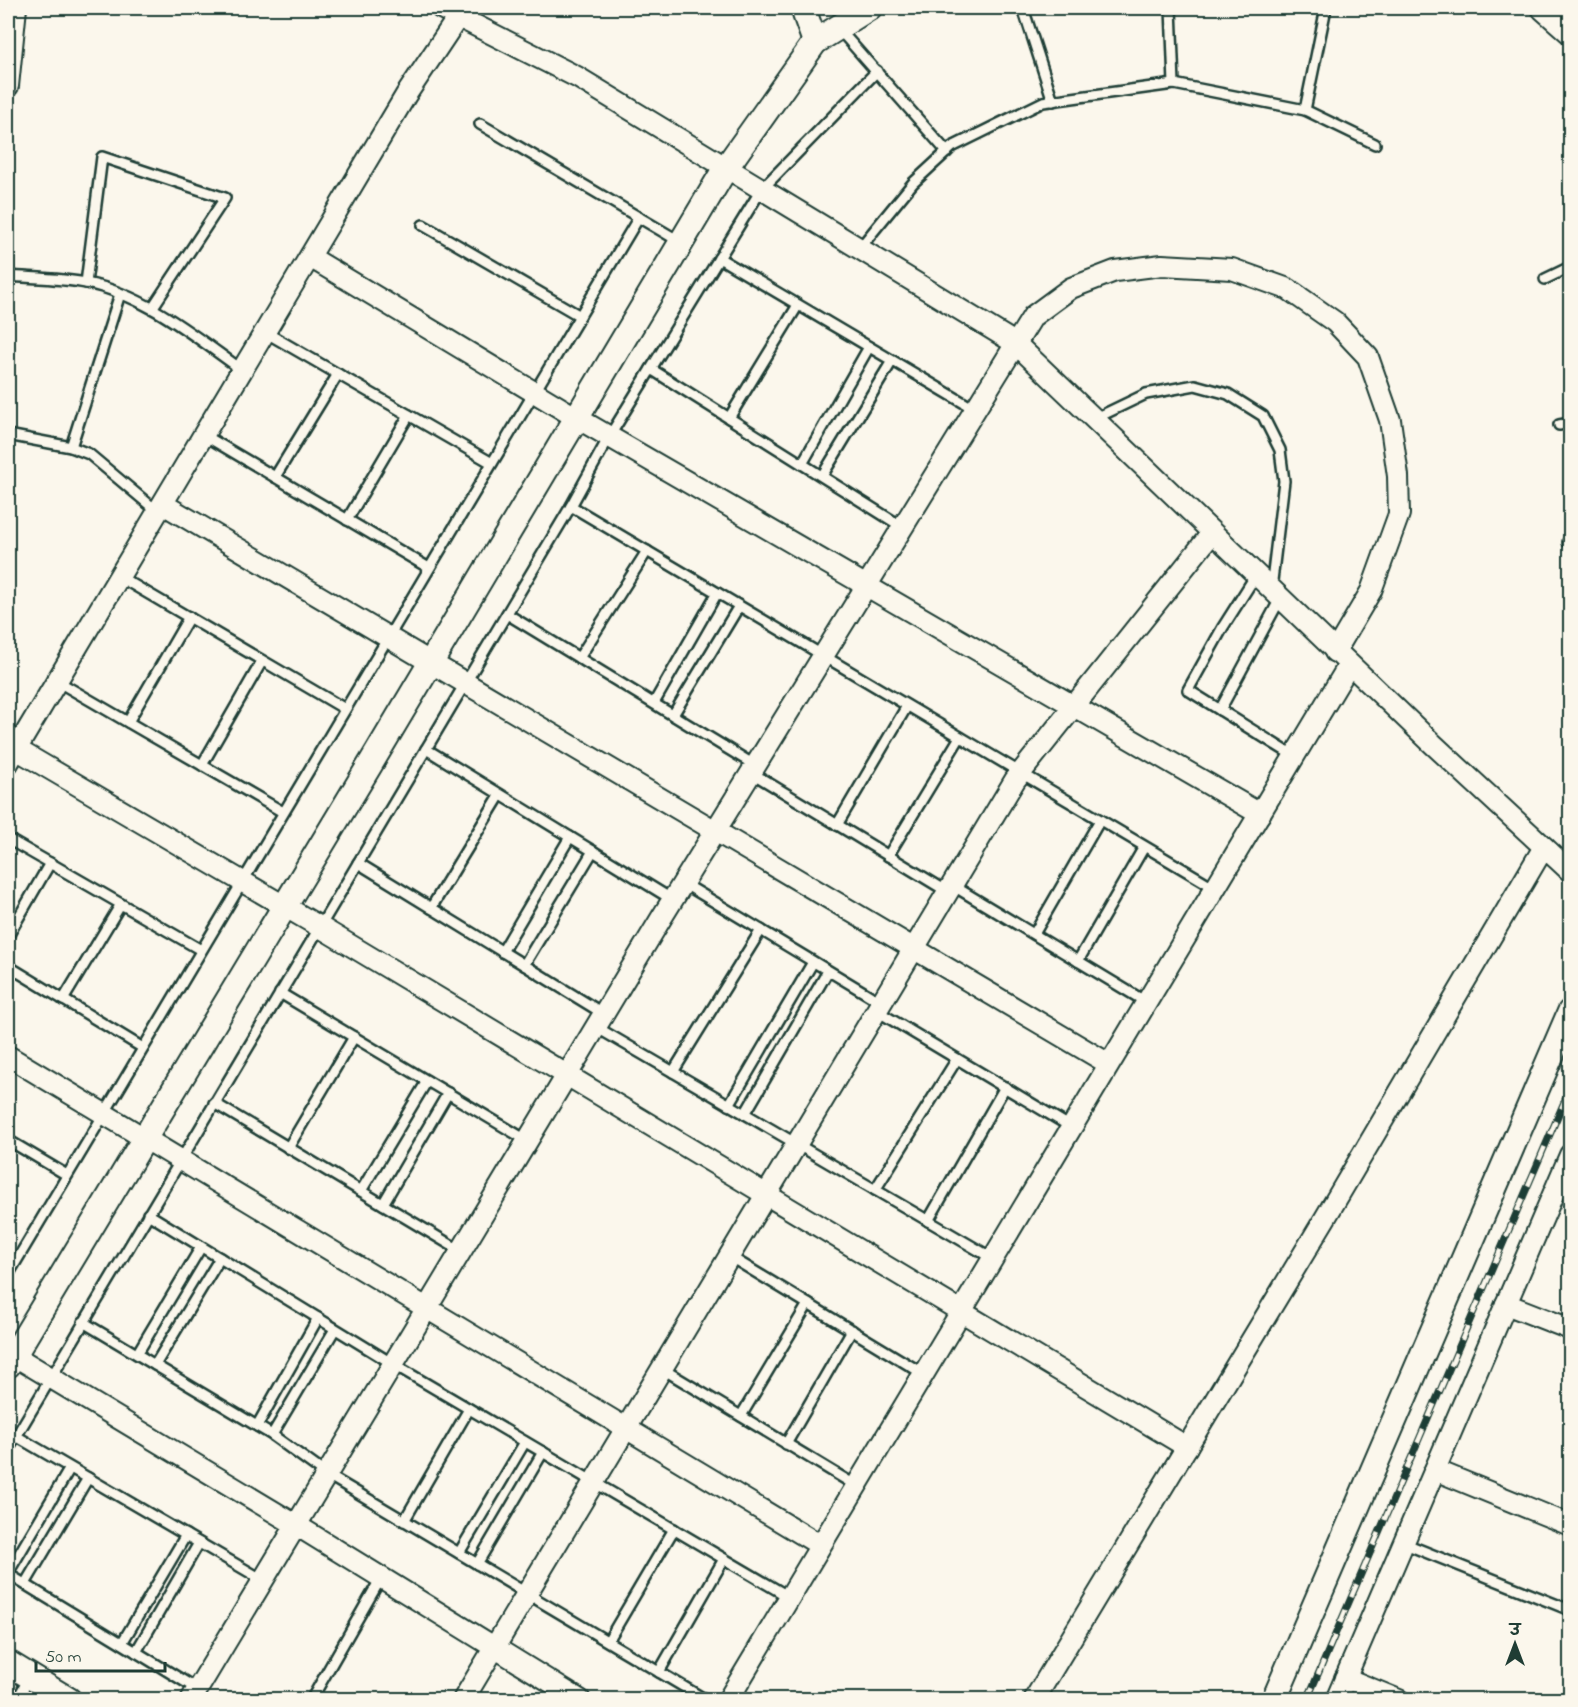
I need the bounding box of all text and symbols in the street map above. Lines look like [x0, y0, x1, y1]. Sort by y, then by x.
north arrow [1485, 1614, 1545, 1674]
text: उ [1508, 1619, 1522, 1643]
scale bar [36, 1635, 165, 1673]
text: 50 m [45, 1645, 82, 1671]

